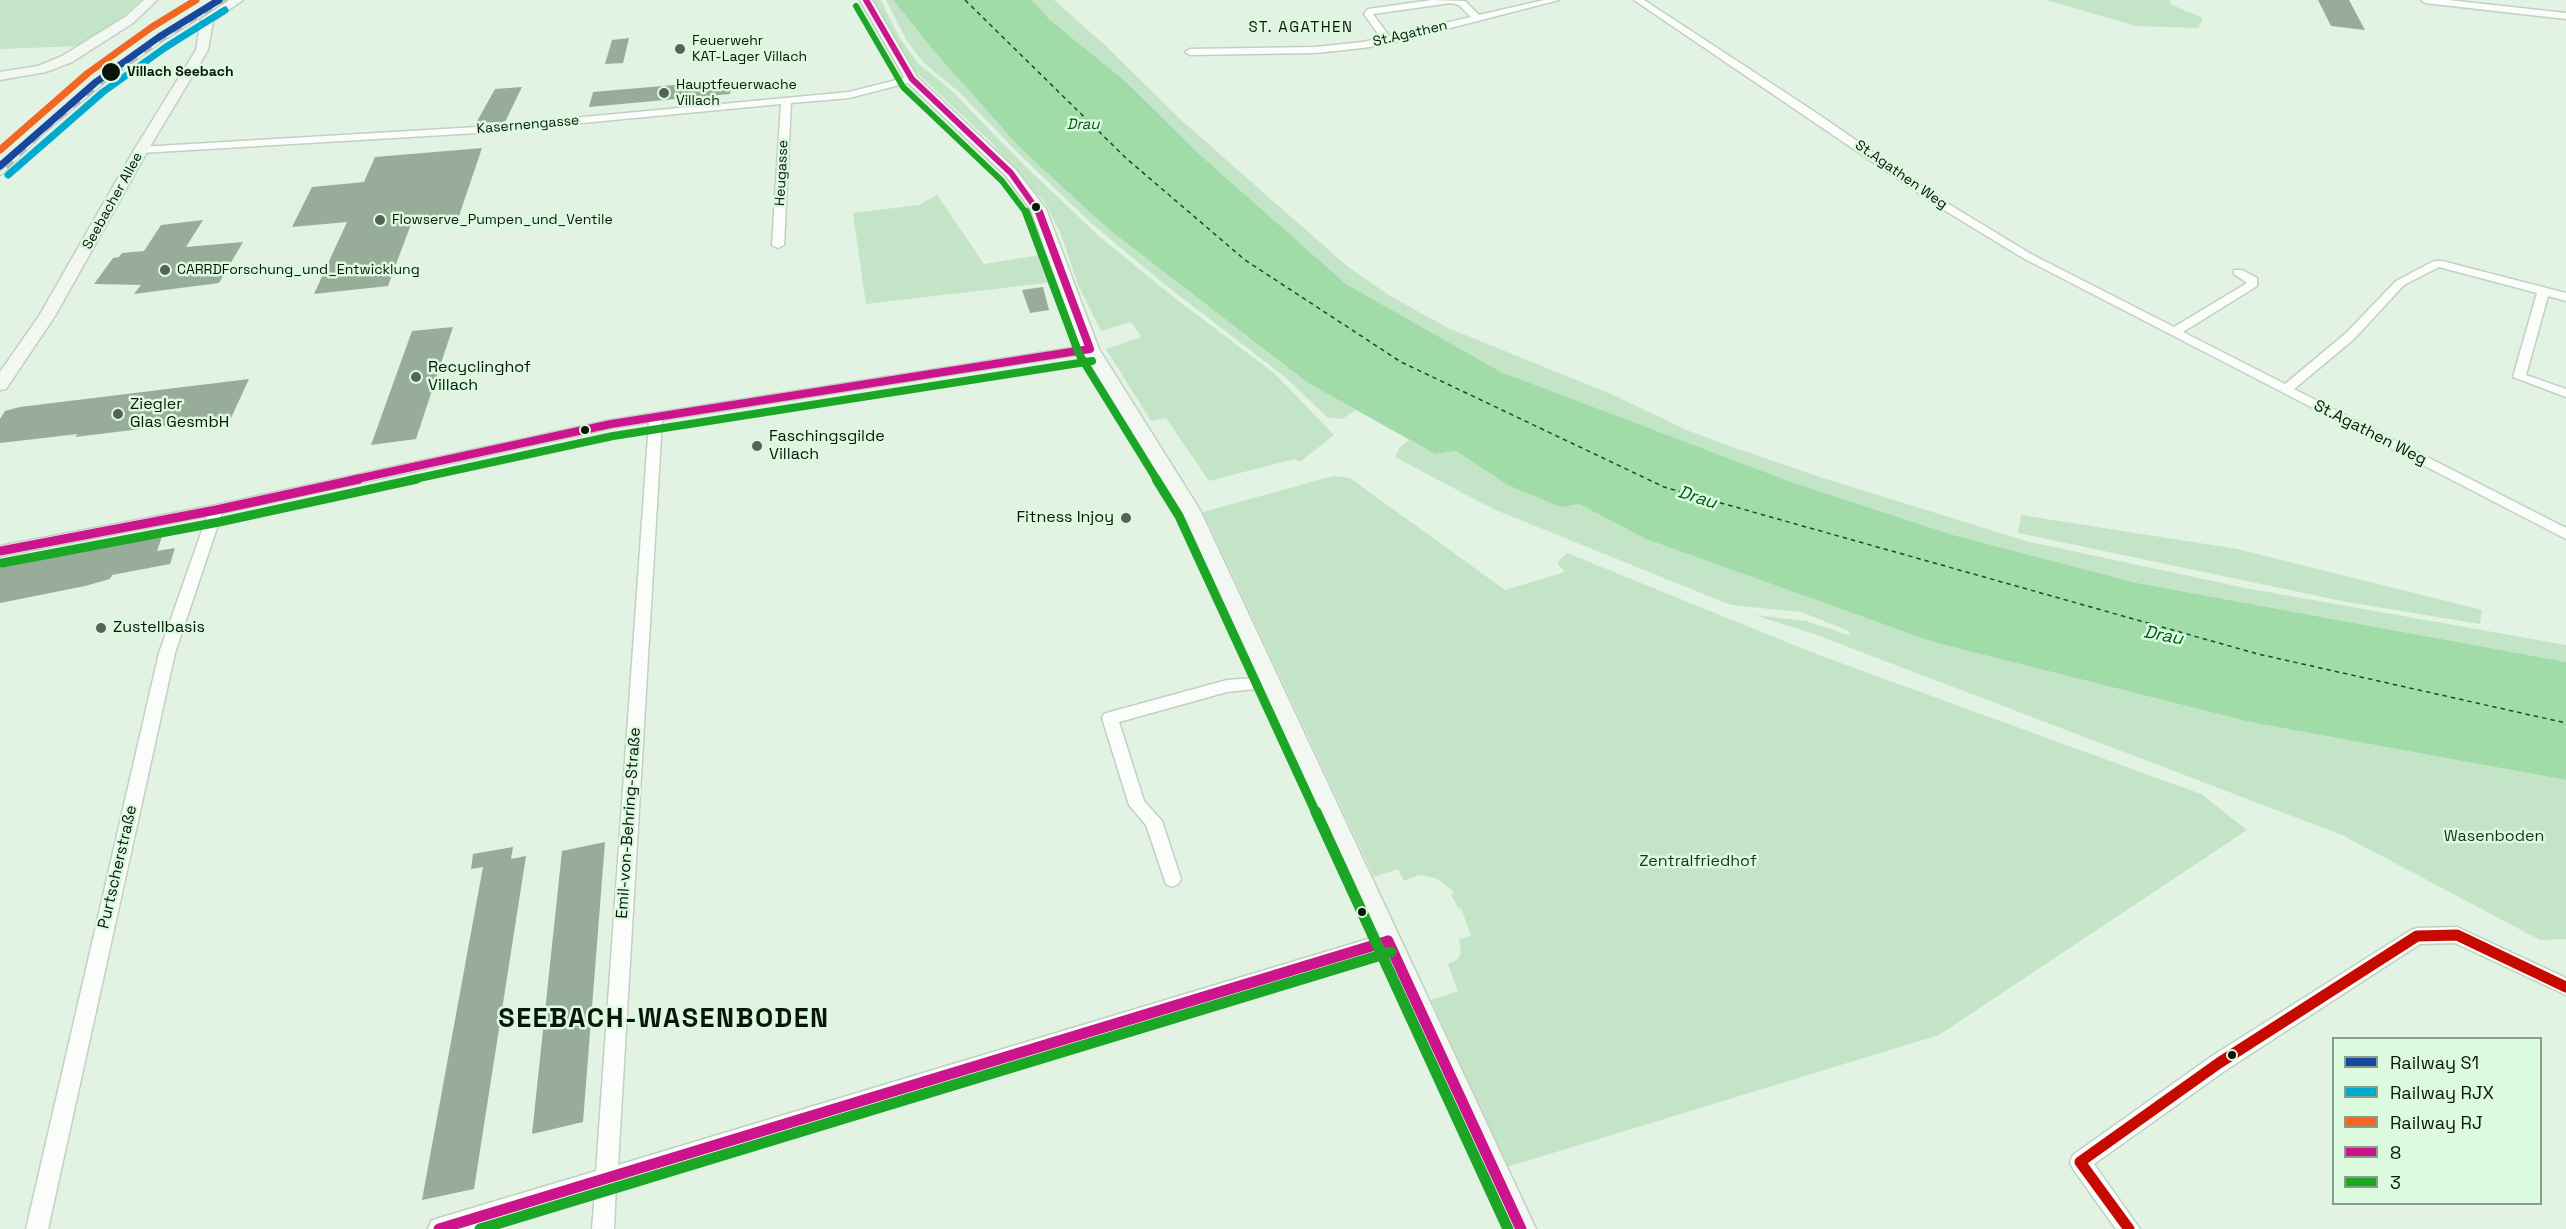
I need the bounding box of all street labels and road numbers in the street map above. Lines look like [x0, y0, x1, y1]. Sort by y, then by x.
street label: St.Agathen [1371, 17, 1449, 51]
street label: Kasernengasse [476, 112, 580, 138]
street label: St.Agathen Weg [1852, 137, 1950, 213]
street label: Heugasse [772, 140, 792, 206]
street label: Seebacher Allee [79, 150, 147, 252]
street label: St.Agathen Weg [2310, 396, 2430, 470]
street label: Emil-von-Behring-Straße [613, 727, 645, 919]
street label: Purtscherstraße [94, 803, 142, 931]

